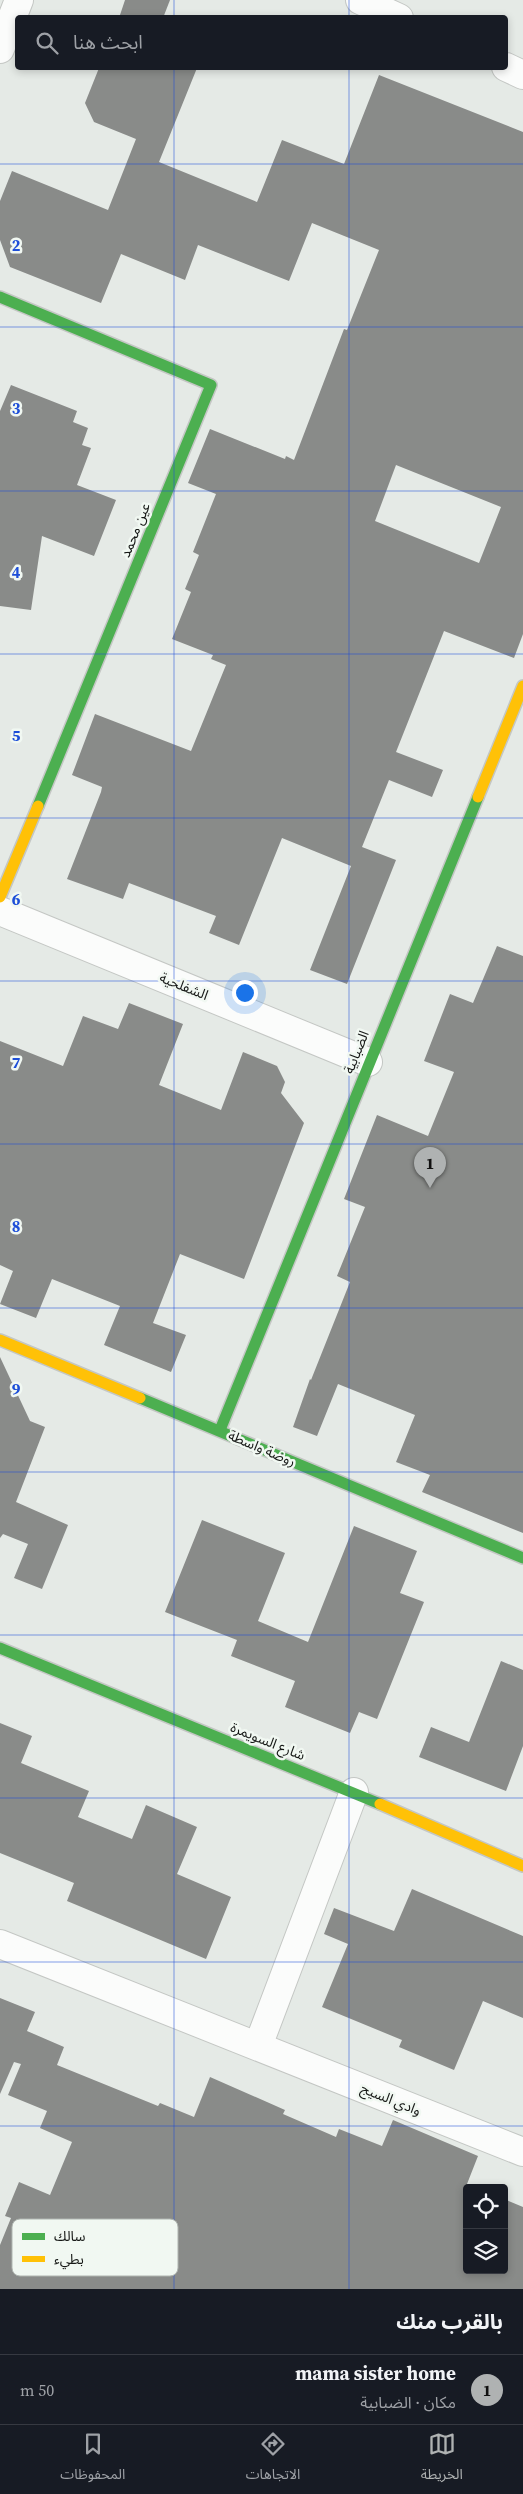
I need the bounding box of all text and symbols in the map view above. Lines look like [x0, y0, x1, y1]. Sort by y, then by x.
search box [15, 15, 508, 70]
icon: search [33, 29, 61, 57]
text: ابحث هنا [73, 29, 143, 55]
text: 2 [12, 234, 21, 256]
text: 3 [12, 397, 21, 419]
street label: عين محمد [115, 500, 155, 560]
text: 4 [12, 561, 21, 583]
text: 5 [12, 724, 21, 746]
text: 6 [12, 888, 21, 910]
street label: الشفلحية [157, 967, 211, 1005]
your location [232, 980, 258, 1006]
street label: الضبابية [338, 1027, 374, 1077]
text: 7 [12, 1051, 21, 1073]
pin: 1 [414, 1147, 446, 1188]
text: 8 [12, 1215, 20, 1237]
text: 9 [12, 1378, 21, 1400]
street label: روضة واسطة [225, 1425, 299, 1471]
street label: شارع السويمرة [227, 1717, 308, 1766]
street label: وادي السيج [357, 2078, 424, 2121]
map controls [463, 2184, 508, 2274]
button: locate [463, 2184, 508, 2229]
legend [12, 2219, 178, 2276]
text: سالك [54, 2226, 86, 2246]
button: layers [463, 2229, 508, 2274]
text: بطيء [54, 2249, 84, 2270]
text: بالقرب منك [396, 2307, 503, 2336]
text: mama sister home [295, 2360, 456, 2386]
text: 50 m [20, 2379, 54, 2401]
text: 1 [483, 2379, 491, 2401]
text: مكان · الضبابية [360, 2391, 456, 2413]
tab: المحفوظات [60, 2430, 125, 2489]
tab: الاتجاهات [246, 2430, 300, 2489]
tab: الخريطة [421, 2430, 463, 2489]

